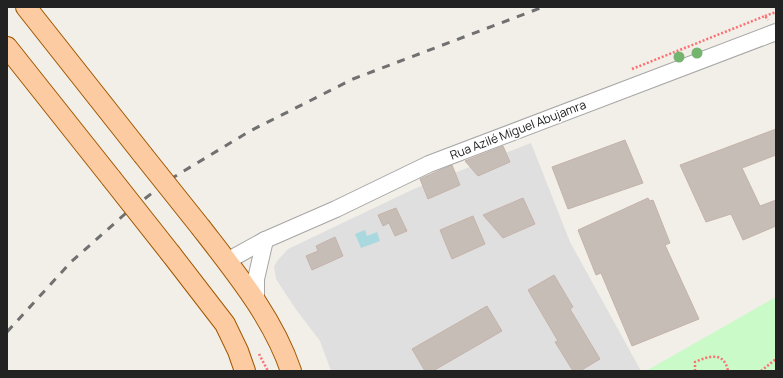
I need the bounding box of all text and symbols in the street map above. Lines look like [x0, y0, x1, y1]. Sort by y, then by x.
street label: Rua Azilé Miguel Abujamra [447, 96, 588, 163]

